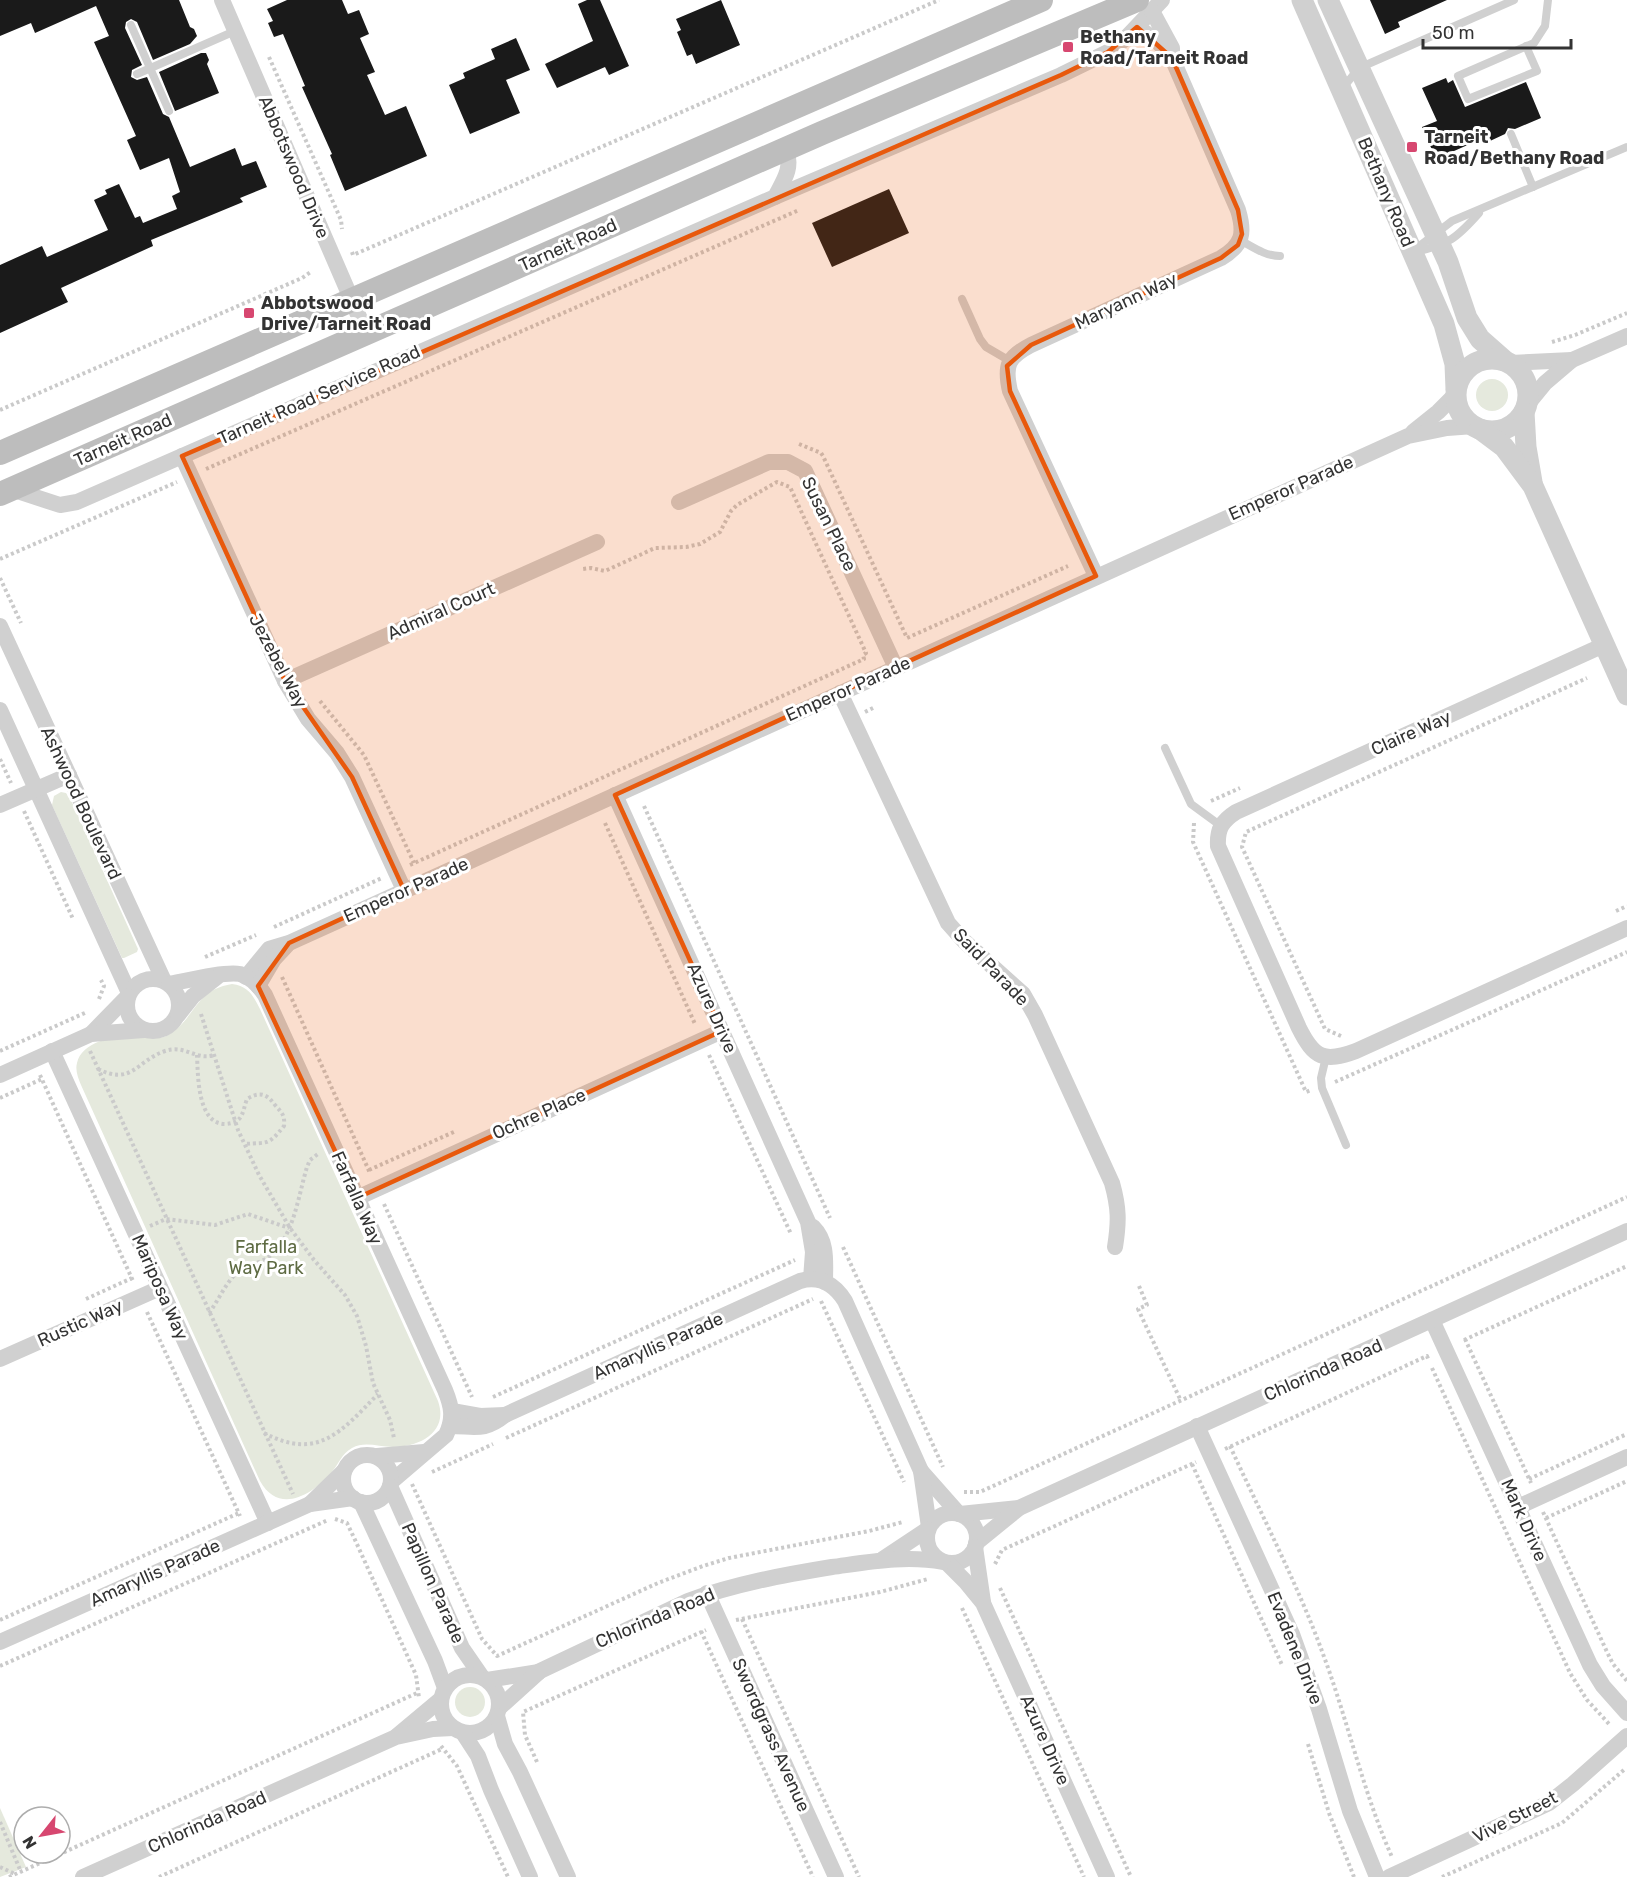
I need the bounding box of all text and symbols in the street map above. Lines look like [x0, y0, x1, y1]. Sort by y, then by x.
scale bar [1423, 12, 1572, 50]
text: 50 m [1432, 22, 1475, 44]
place label: Bethany Road/Tarneit Road [1080, 26, 1248, 69]
marker: Bethany Road/Tarneit Road [1061, 40, 1075, 54]
street label: Abbotswood Drive [254, 92, 334, 242]
place label: Tarneit Road/Bethany Road [1424, 126, 1604, 169]
street label: Bethany Road [1353, 134, 1419, 250]
marker: Tarneit Road/Bethany Road [1405, 140, 1419, 154]
street label: Tarneit Road [516, 214, 620, 276]
street label: Maryann Way [1071, 268, 1181, 334]
place label: Abbotswood Drive/Tarneit Road [261, 292, 431, 335]
marker: Abbotswood Drive/Tarneit Road [242, 306, 256, 320]
street label: Tarneit Road Service Road [215, 340, 423, 450]
street label: Tarneit Road [71, 409, 175, 471]
street label: Emperor Parade [1225, 451, 1357, 525]
street label: Susan Place [797, 473, 861, 575]
street label: Admiral Court [384, 577, 498, 645]
street label: Jezebel Way [244, 610, 312, 712]
street label: Emperor Parade [782, 652, 914, 726]
street label: Claire Way [1368, 706, 1454, 760]
street label: Ashwood Boulevard [36, 723, 126, 883]
street label: Emperor Parade [340, 853, 472, 927]
street label: Said Parade [949, 924, 1033, 1010]
street label: Azure Drive [682, 959, 742, 1057]
street label: Ochre Place [489, 1084, 589, 1144]
street label: Farfalla Way [327, 1148, 387, 1248]
street label: Mariposa Way [127, 1231, 193, 1343]
park label: Farfalla Way Park [228, 1236, 304, 1279]
street label: Rustic Way [34, 1294, 126, 1352]
street label: Amaryllis Parade [589, 1307, 727, 1385]
street label: Chlorinda Road [1260, 1334, 1386, 1406]
street label: Mark Drive [1496, 1475, 1552, 1565]
street label: Papillon Parade [397, 1519, 469, 1647]
street label: Amaryllis Parade [86, 1534, 224, 1612]
street label: Chlorinda Road [592, 1583, 718, 1653]
street label: Evadene Drive [1262, 1588, 1328, 1708]
street label: Swordgrass Avenue [727, 1655, 815, 1815]
street label: Azure Drive [1015, 1691, 1075, 1789]
street label: Chlorinda Road [144, 1786, 270, 1858]
street label: Vive Street [1469, 1786, 1561, 1848]
north arrow [12, 1805, 72, 1865]
text: N [18, 1833, 41, 1852]

